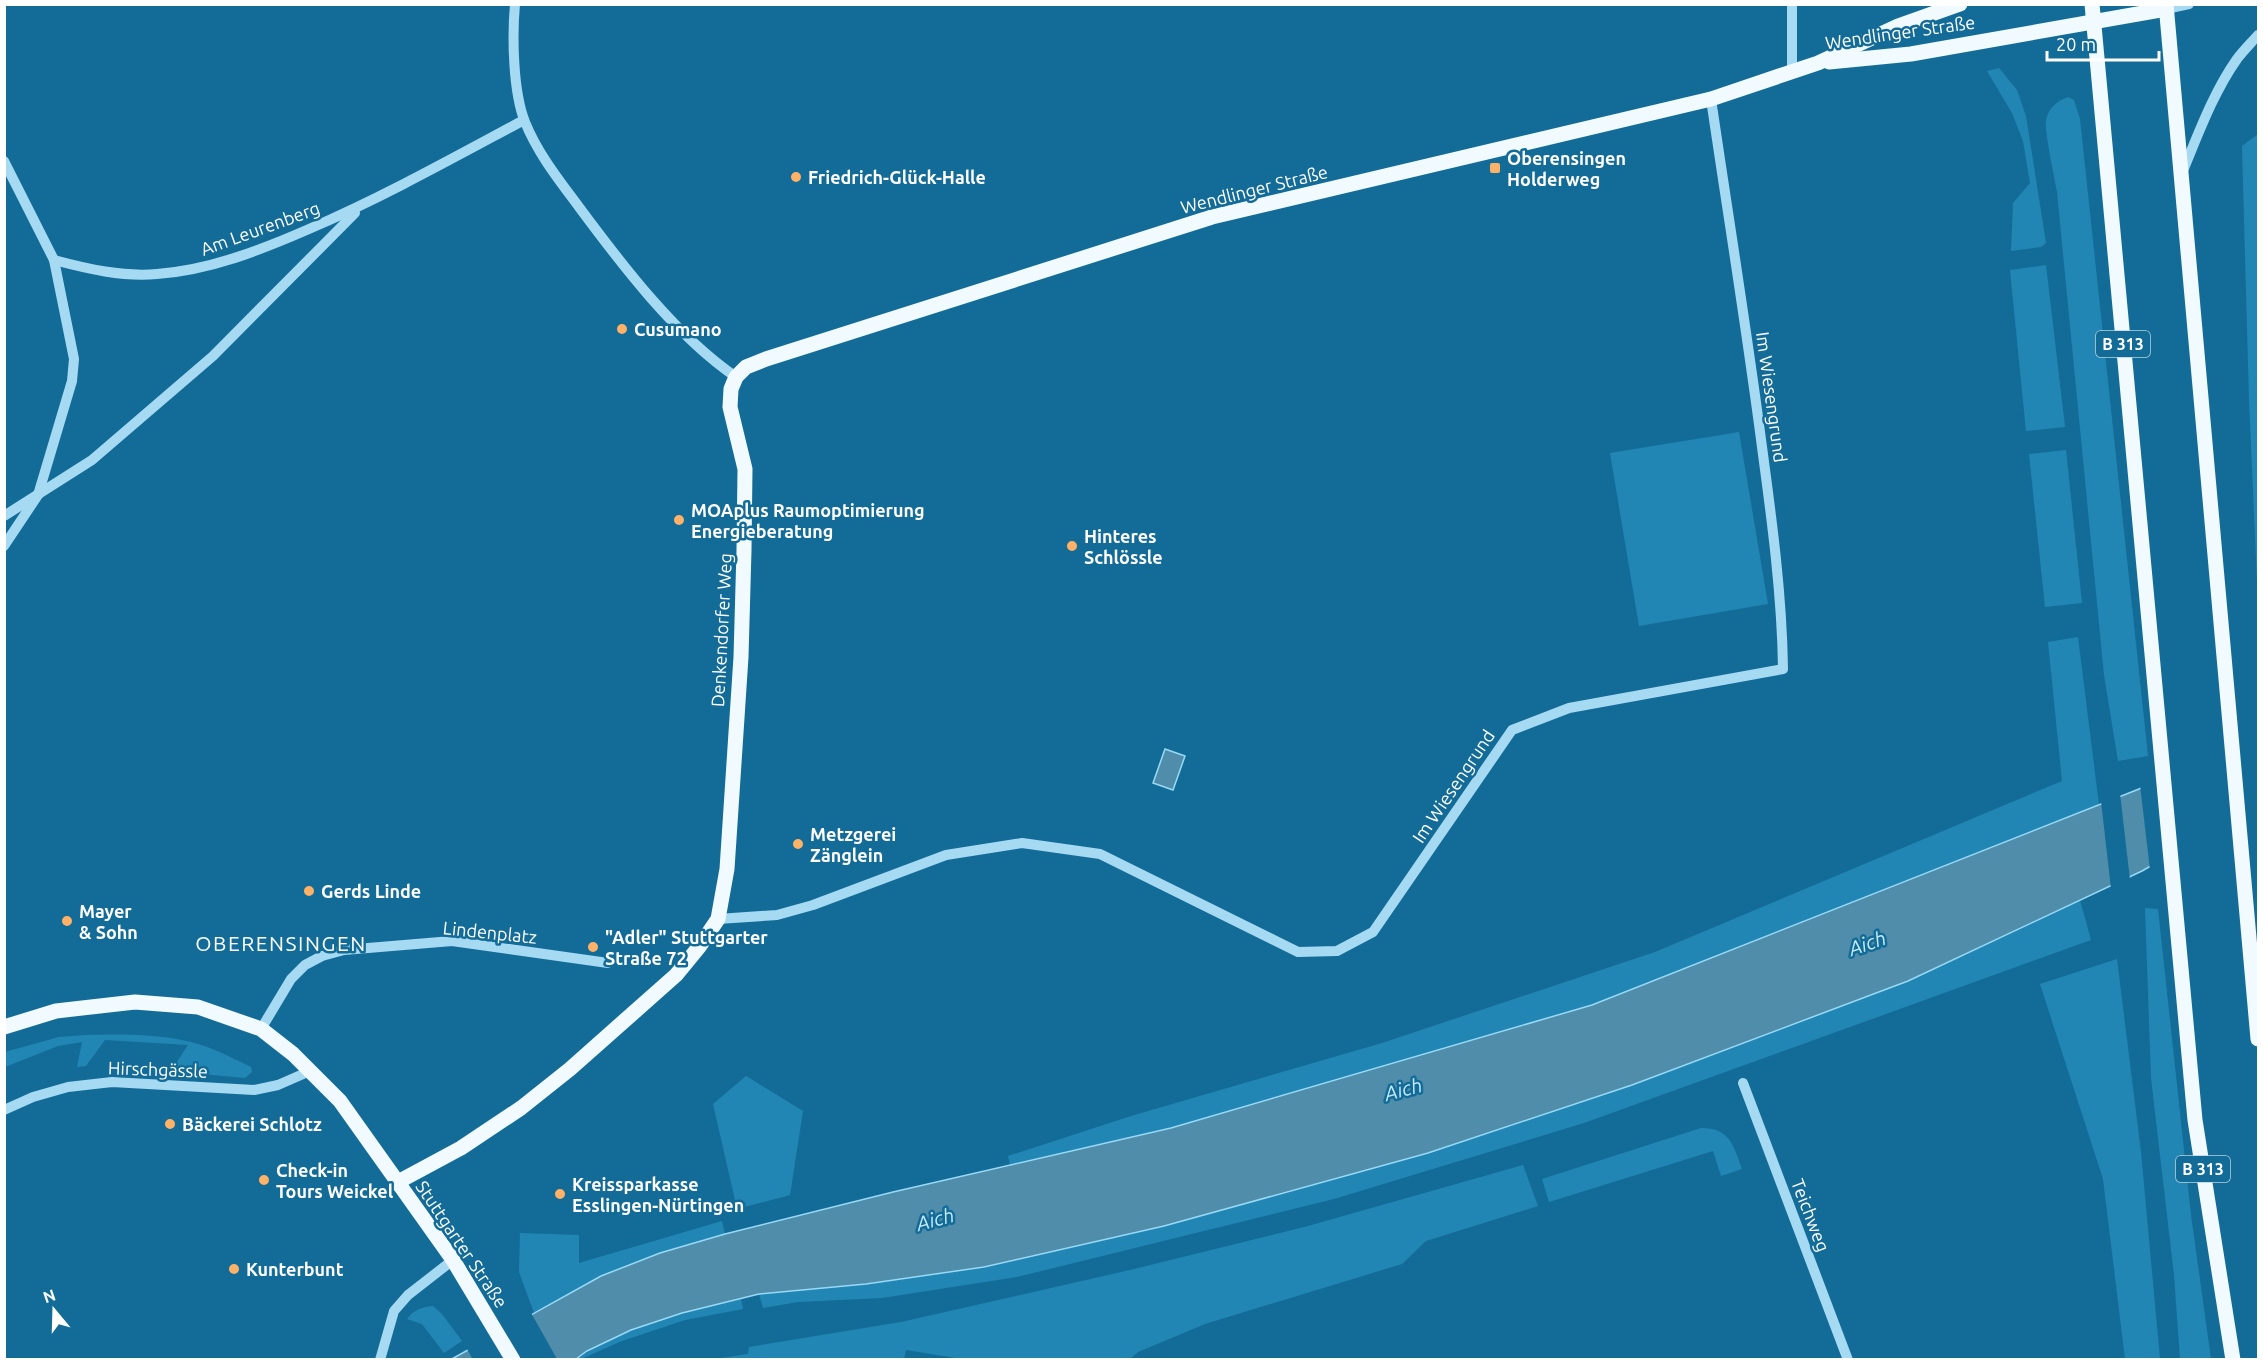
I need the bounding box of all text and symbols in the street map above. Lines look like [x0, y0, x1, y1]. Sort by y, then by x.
street label: Wendlinger Straße [1824, 12, 1976, 52]
scale bar [2047, 24, 2160, 62]
text: 20 m [2056, 34, 2096, 54]
place label: Oberensingen Holderweg [1507, 148, 1626, 189]
street label: Wendlinger Straße [1178, 161, 1330, 217]
marker: Oberensingen Holderweg [1488, 161, 1502, 175]
place label: Friedrich-Glück-Halle [808, 167, 986, 187]
marker: Friedrich-Glück-Halle [789, 170, 803, 184]
street label: Am Leurenberg [198, 197, 322, 259]
place label: Cusumano [634, 319, 722, 339]
marker: Cusumano [615, 322, 629, 336]
street label: Im Wiesengrund [1753, 330, 1791, 464]
road number: B 313 [2096, 331, 2150, 357]
place label: MOAplus Raumoptimierung Energieberatung [691, 500, 925, 541]
marker: MOAplus Raumoptimierung Energieberatung [672, 513, 686, 527]
place label: Hinteres Schlössle [1084, 526, 1163, 567]
marker: Hinteres Schlössle [1065, 539, 1079, 553]
street label: Denkendorfer Weg [707, 552, 735, 708]
street label: Im Wiesengrund [1408, 726, 1498, 846]
place label: Metzgerei Zänglein [810, 824, 896, 865]
marker: Metzgerei Zänglein [791, 837, 805, 851]
place label: Gerds Linde [321, 881, 421, 901]
marker: Gerds Linde [302, 884, 316, 898]
place label: Mayer & Sohn [79, 901, 138, 942]
marker: Mayer & Sohn [60, 914, 74, 928]
street label: Lindenplatz [442, 917, 538, 947]
water label: Aich [1844, 926, 1889, 960]
place label: "Adler" Stuttgarter Straße 72 [605, 927, 768, 968]
district label: OBERENSINGEN [195, 931, 367, 955]
marker: "Adler" Stuttgarter Straße 72 [586, 940, 600, 954]
street label: Hirschgässle [108, 1057, 208, 1081]
water label: Aich [1381, 1073, 1424, 1105]
place label: Bäckerei Schlotz [182, 1114, 322, 1134]
marker: Bäckerei Schlotz [163, 1117, 177, 1131]
road number: B 313 [2176, 1156, 2230, 1182]
place label: Check-in Tours Weickel [276, 1160, 394, 1201]
marker: Check-in Tours Weickel [257, 1173, 271, 1187]
place label: Kreissparkasse Esslingen-Nürtingen [572, 1174, 744, 1215]
street label: Teichweg [1788, 1176, 1834, 1254]
street label: Stuttgarter Straße [412, 1177, 512, 1311]
marker: Kreissparkasse Esslingen-Nürtingen [553, 1187, 567, 1201]
water label: Aich [913, 1203, 956, 1235]
place label: Kunterbunt [246, 1259, 344, 1279]
marker: Kunterbunt [227, 1262, 241, 1276]
north arrow [24, 1280, 84, 1340]
text: N [41, 1285, 58, 1306]

